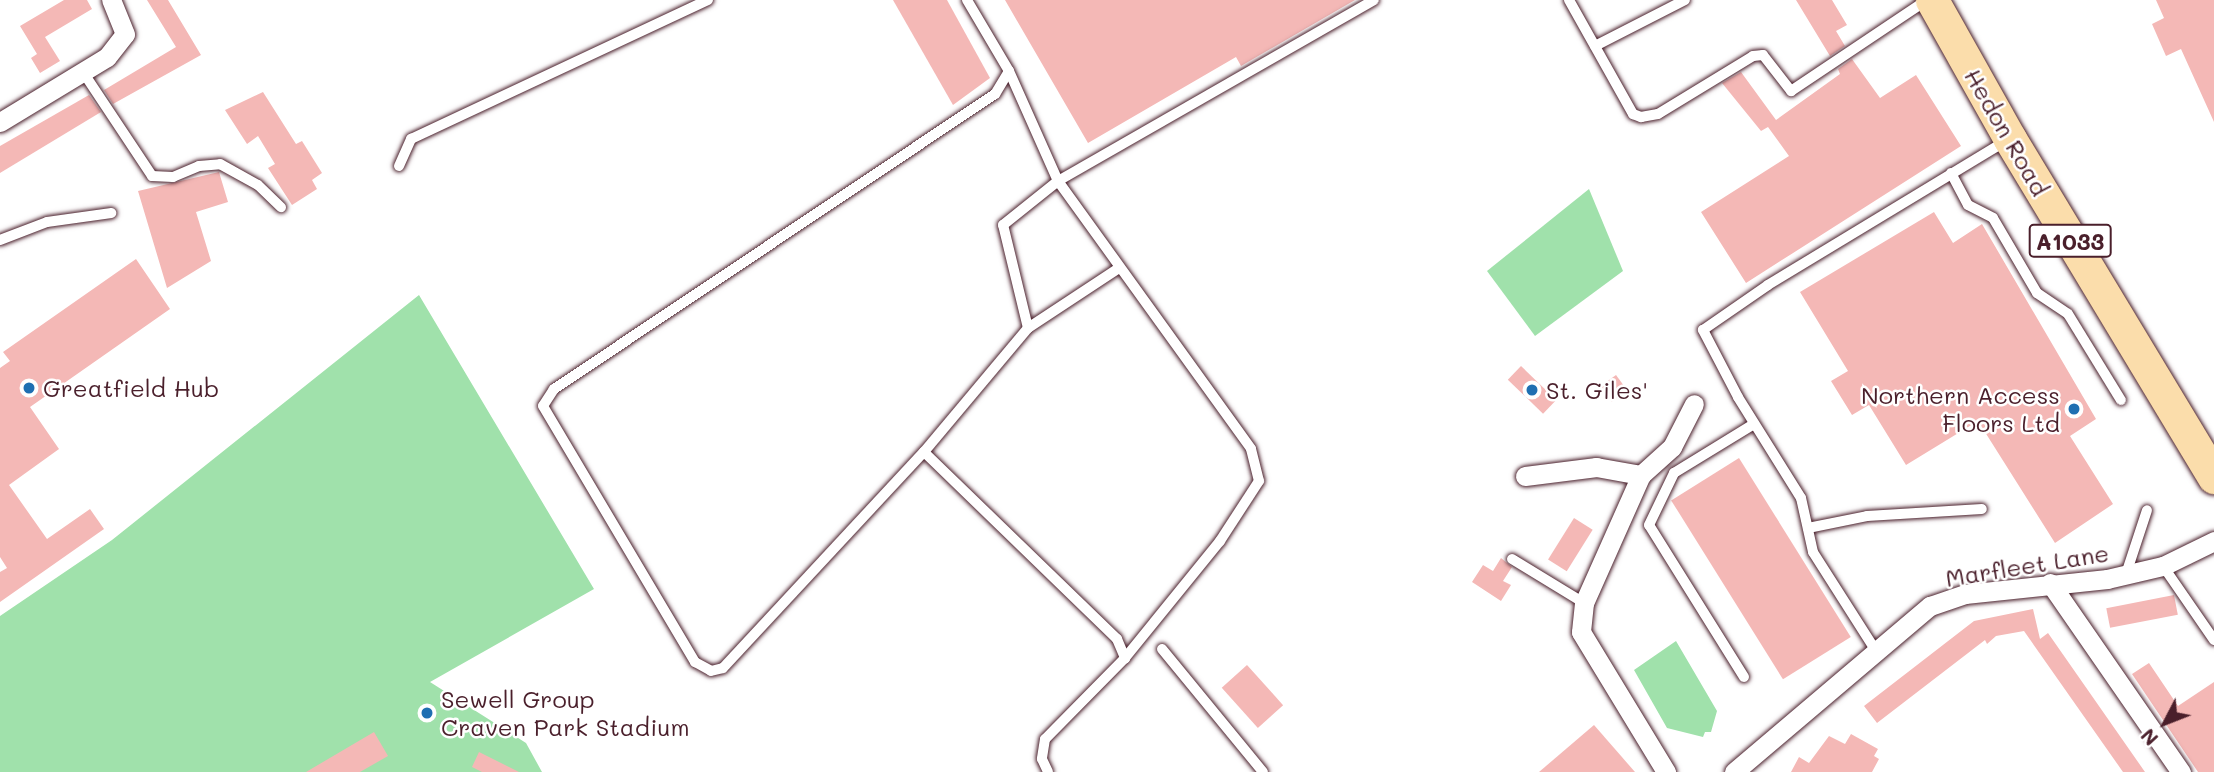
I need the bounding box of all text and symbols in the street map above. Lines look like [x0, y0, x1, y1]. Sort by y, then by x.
street label: Hedon Road [1959, 63, 2055, 201]
road number: A1033 [2028, 222, 2112, 260]
place label: Greatfield Hub [43, 374, 219, 402]
place label: St. Giles' [1546, 376, 1648, 404]
marker: Greatfield Hub [21, 380, 37, 396]
place label: Northern Access Floors Ltd [1861, 381, 2060, 437]
marker: St. Giles' [1524, 382, 1540, 398]
marker: Northern Access Floors Ltd [2066, 401, 2082, 417]
street label: Marfleet Lane [1943, 538, 2111, 592]
place label: Sewell Group Craven Park Stadium [441, 685, 690, 741]
north arrow [2130, 688, 2200, 758]
marker: Sewell Group Craven Park Stadium [419, 705, 435, 721]
text: N [2135, 724, 2163, 751]

